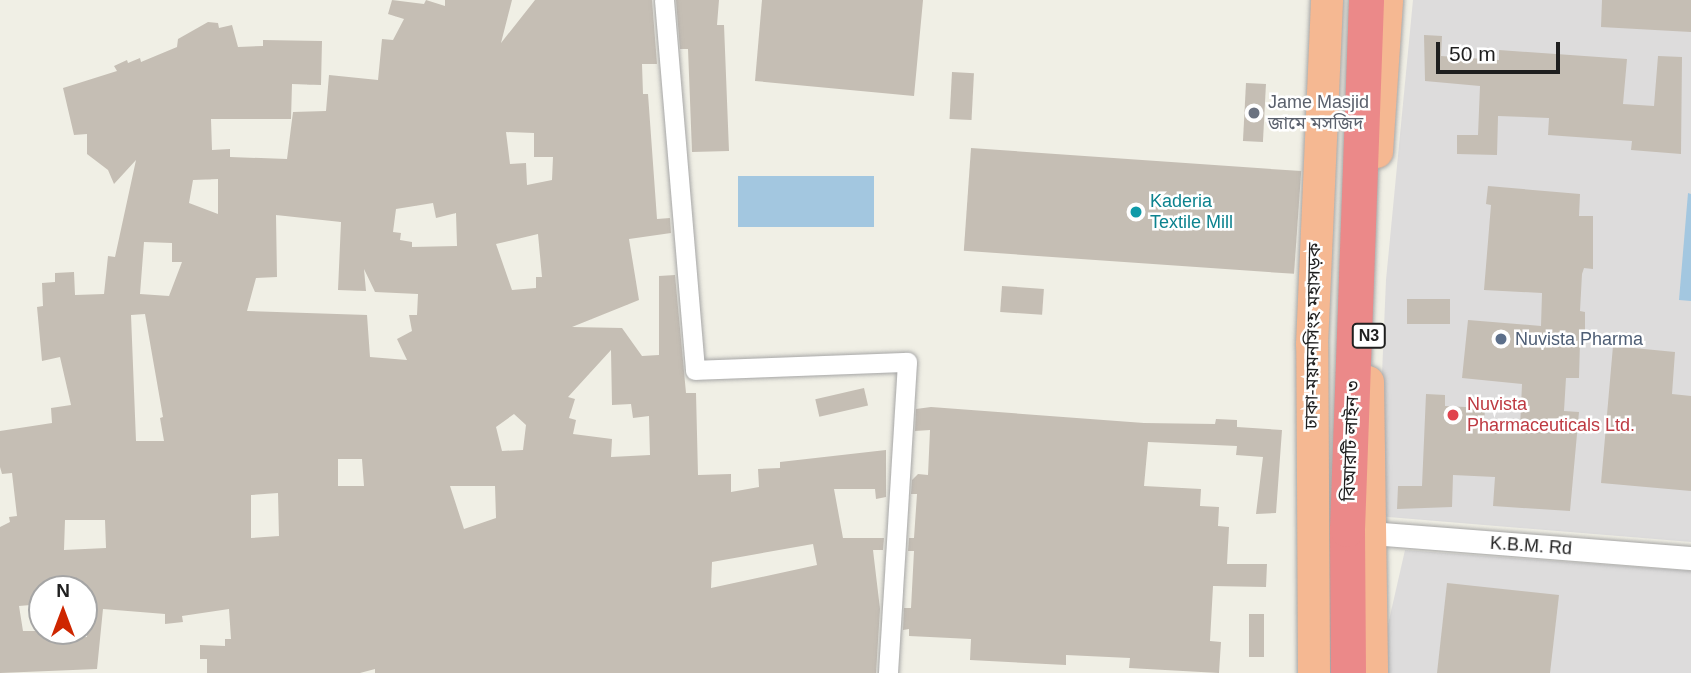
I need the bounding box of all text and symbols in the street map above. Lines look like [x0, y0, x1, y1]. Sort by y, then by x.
scale bar [1439, 28, 1563, 72]
text: 50 m [1449, 42, 1496, 65]
place label: Jame Masjid জামে মসজিদ [1268, 92, 1369, 134]
marker: Jame Masjid জামে মসজিদ [1246, 105, 1262, 121]
place label: Kaderia Textile Mill [1150, 191, 1233, 234]
marker: Kaderia Textile Mill [1128, 204, 1144, 220]
street label: ঢাকা-ময়মনসিংহ মহাসড়ক [1301, 243, 1325, 429]
road number: N3 [1352, 324, 1386, 348]
place label: Nuvista Pharma [1515, 328, 1643, 350]
marker: Nuvista Pharma [1493, 331, 1509, 347]
street label: বিআরটি লাইন ৩ [1338, 380, 1364, 502]
place label: Nuvista Pharmaceuticals Ltd. [1467, 394, 1635, 436]
marker: Nuvista Pharmaceuticals Ltd. [1445, 407, 1461, 423]
street label: K.B.M. Rd [1489, 532, 1573, 560]
north arrow [28, 575, 98, 645]
text: N [56, 580, 70, 601]

